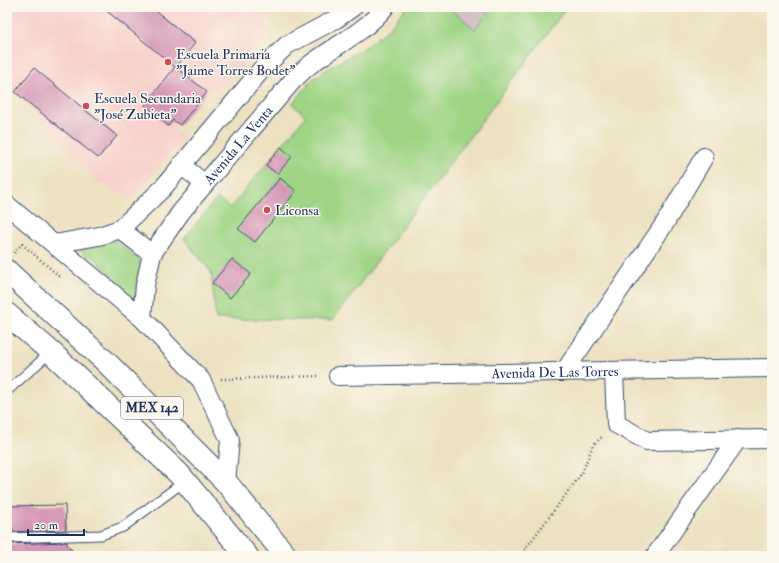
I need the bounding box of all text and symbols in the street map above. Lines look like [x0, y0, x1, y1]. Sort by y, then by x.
place label: Escuela Primaria "Jaime Torres Bodet" [176, 46, 295, 79]
marker: Escuela Primaria "Jaime Torres Bodet" [163, 57, 173, 67]
place label: Escuela Secundaria "José Zubieta" [94, 90, 201, 123]
marker: Escuela Secundaria "José Zubieta" [81, 101, 91, 111]
street label: Avenida La Venta [199, 102, 276, 188]
place label: Liconsa [275, 202, 319, 219]
marker: Liconsa [262, 205, 272, 215]
street label: Avenida De Las Torres [490, 362, 619, 382]
road number: MEX 142 [121, 397, 183, 419]
scale bar [28, 511, 84, 537]
text: 20 m [34, 518, 59, 533]

